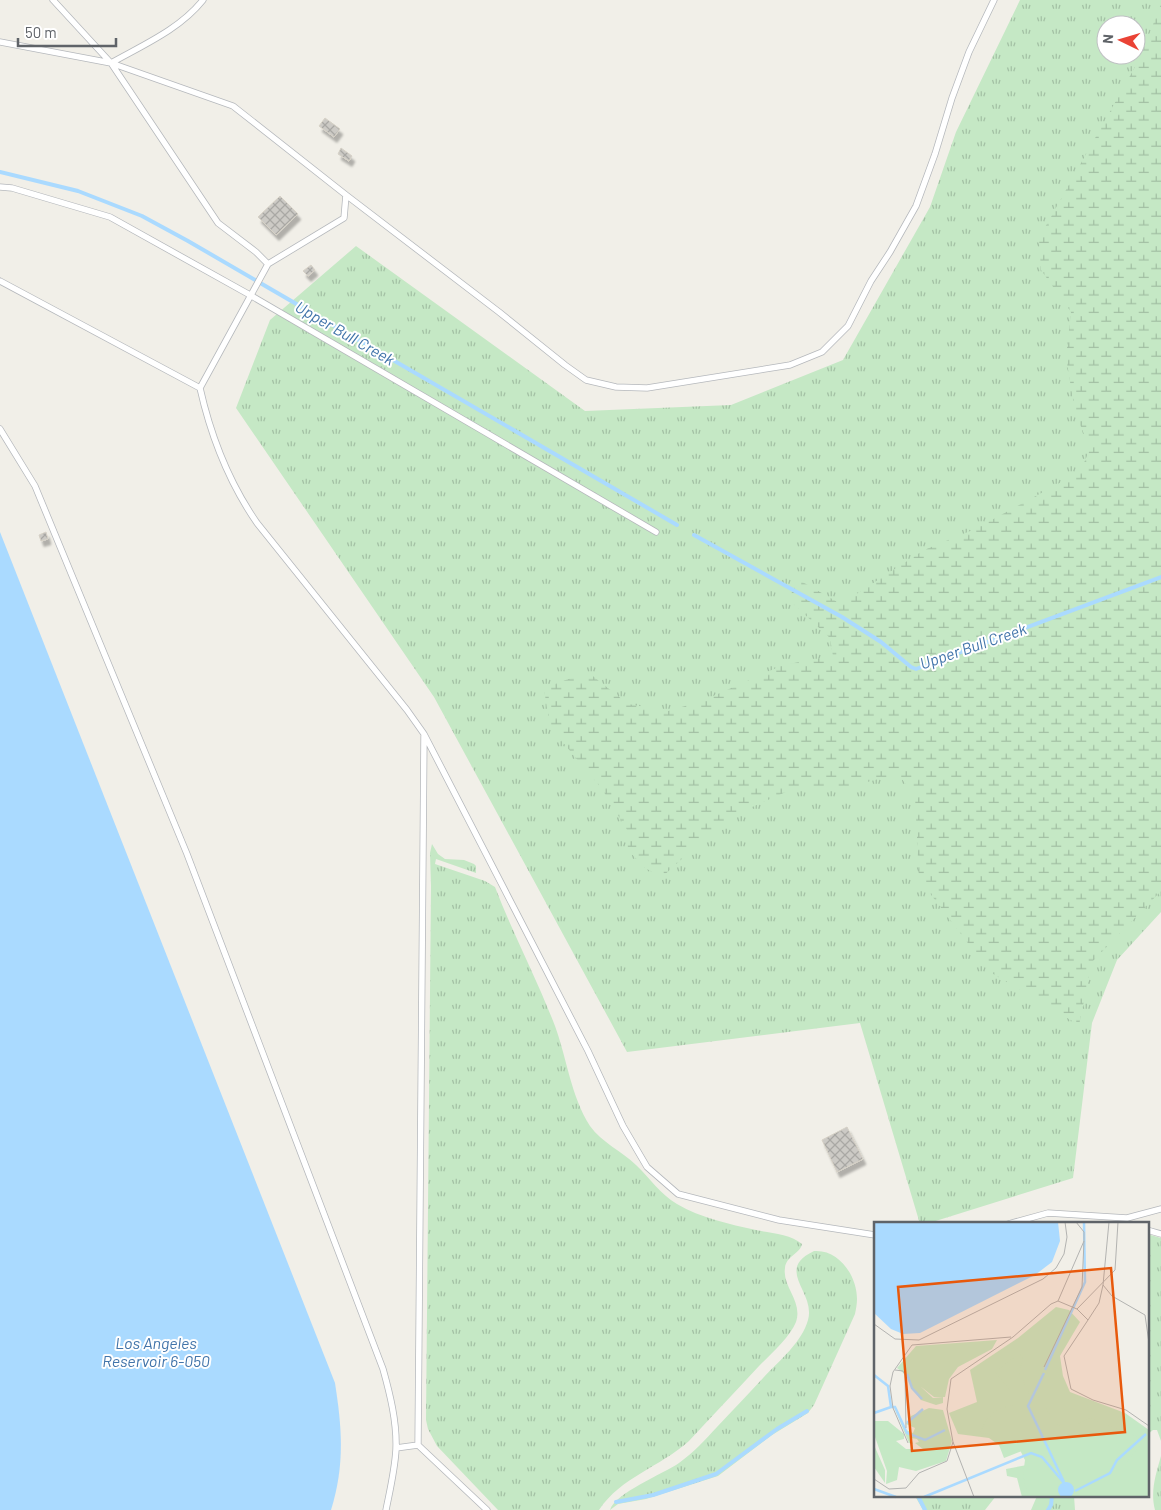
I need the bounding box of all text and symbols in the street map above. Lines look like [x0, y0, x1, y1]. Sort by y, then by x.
scale bar [18, 15, 115, 47]
north arrow [1096, 15, 1146, 65]
text: 50 m [25, 23, 57, 41]
text: N [1099, 33, 1116, 44]
water label: Upper Bull Creek [292, 296, 398, 369]
water label: Upper Bull Creek [917, 618, 1029, 673]
inset map [874, 1222, 1148, 1498]
water label: Los Angeles Reservoir 6-050 [102, 1333, 210, 1370]

